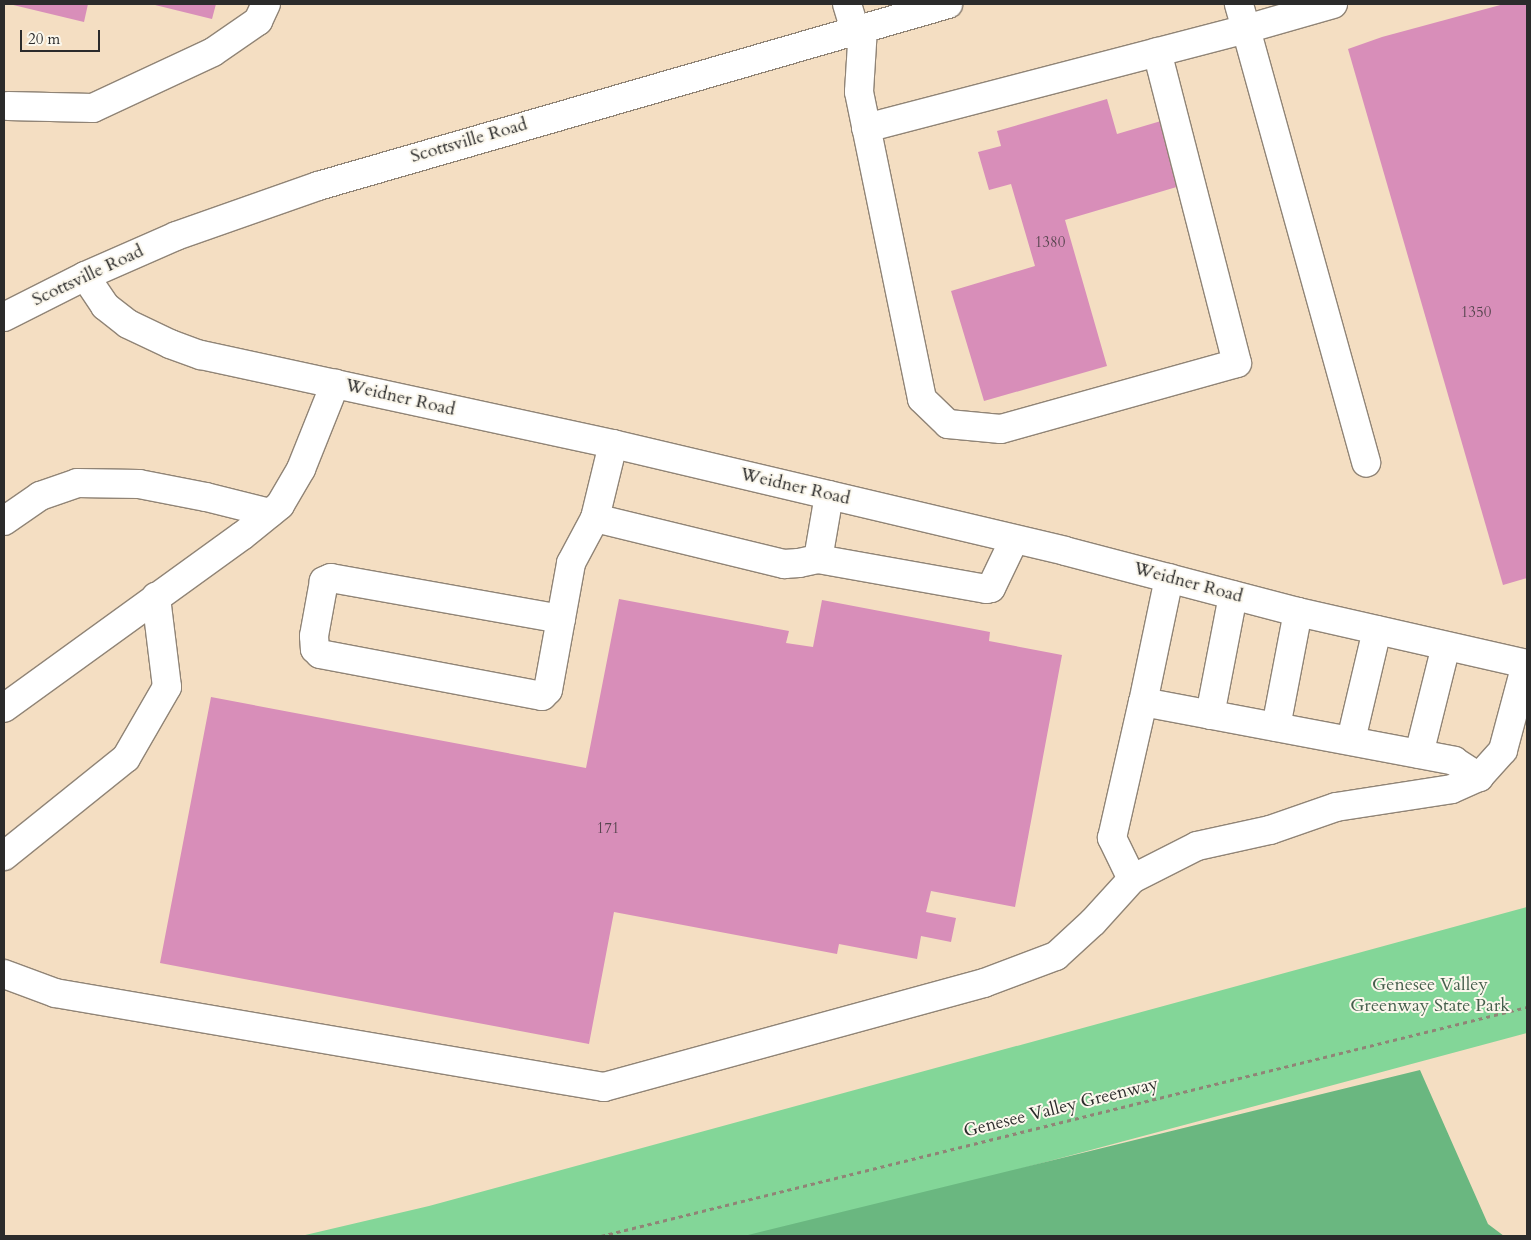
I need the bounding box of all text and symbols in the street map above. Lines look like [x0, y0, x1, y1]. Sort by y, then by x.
scale bar [22, 20, 102, 52]
text: 20 m [28, 29, 60, 49]
street label: Scottsville Road [408, 114, 530, 168]
house number: 1380 [1035, 234, 1065, 252]
street label: Scottsville Road [29, 241, 147, 311]
house number: 1350 [1461, 304, 1491, 322]
street label: Weidner Road [343, 375, 457, 421]
street label: Weidner Road [738, 464, 852, 510]
street label: Weidner Road [1131, 558, 1245, 608]
house number: 171 [596, 820, 620, 838]
park label: Genesee Valley Greenway State Park [1350, 975, 1510, 1018]
street label: Genesee Valley Greenway [961, 1073, 1161, 1143]

